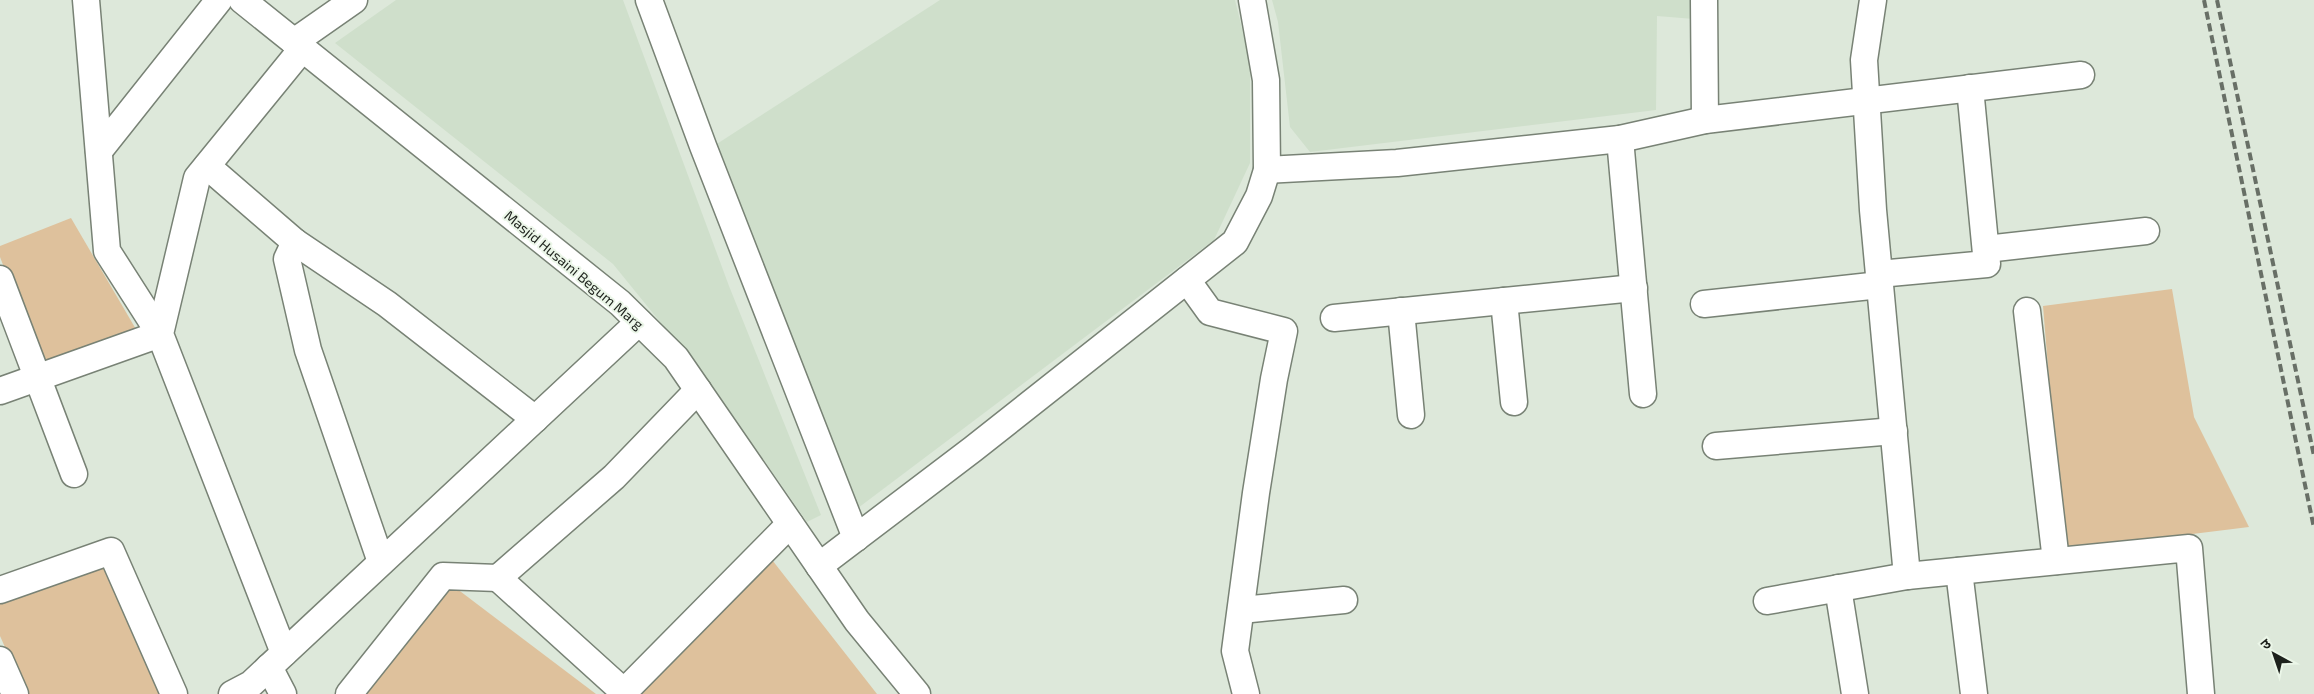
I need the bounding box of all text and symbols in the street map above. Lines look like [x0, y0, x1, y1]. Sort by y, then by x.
street label: Masjid Husaini Begum Marg [501, 206, 647, 333]
north arrow [2249, 629, 2299, 679]
text: उ [2257, 634, 2275, 653]

